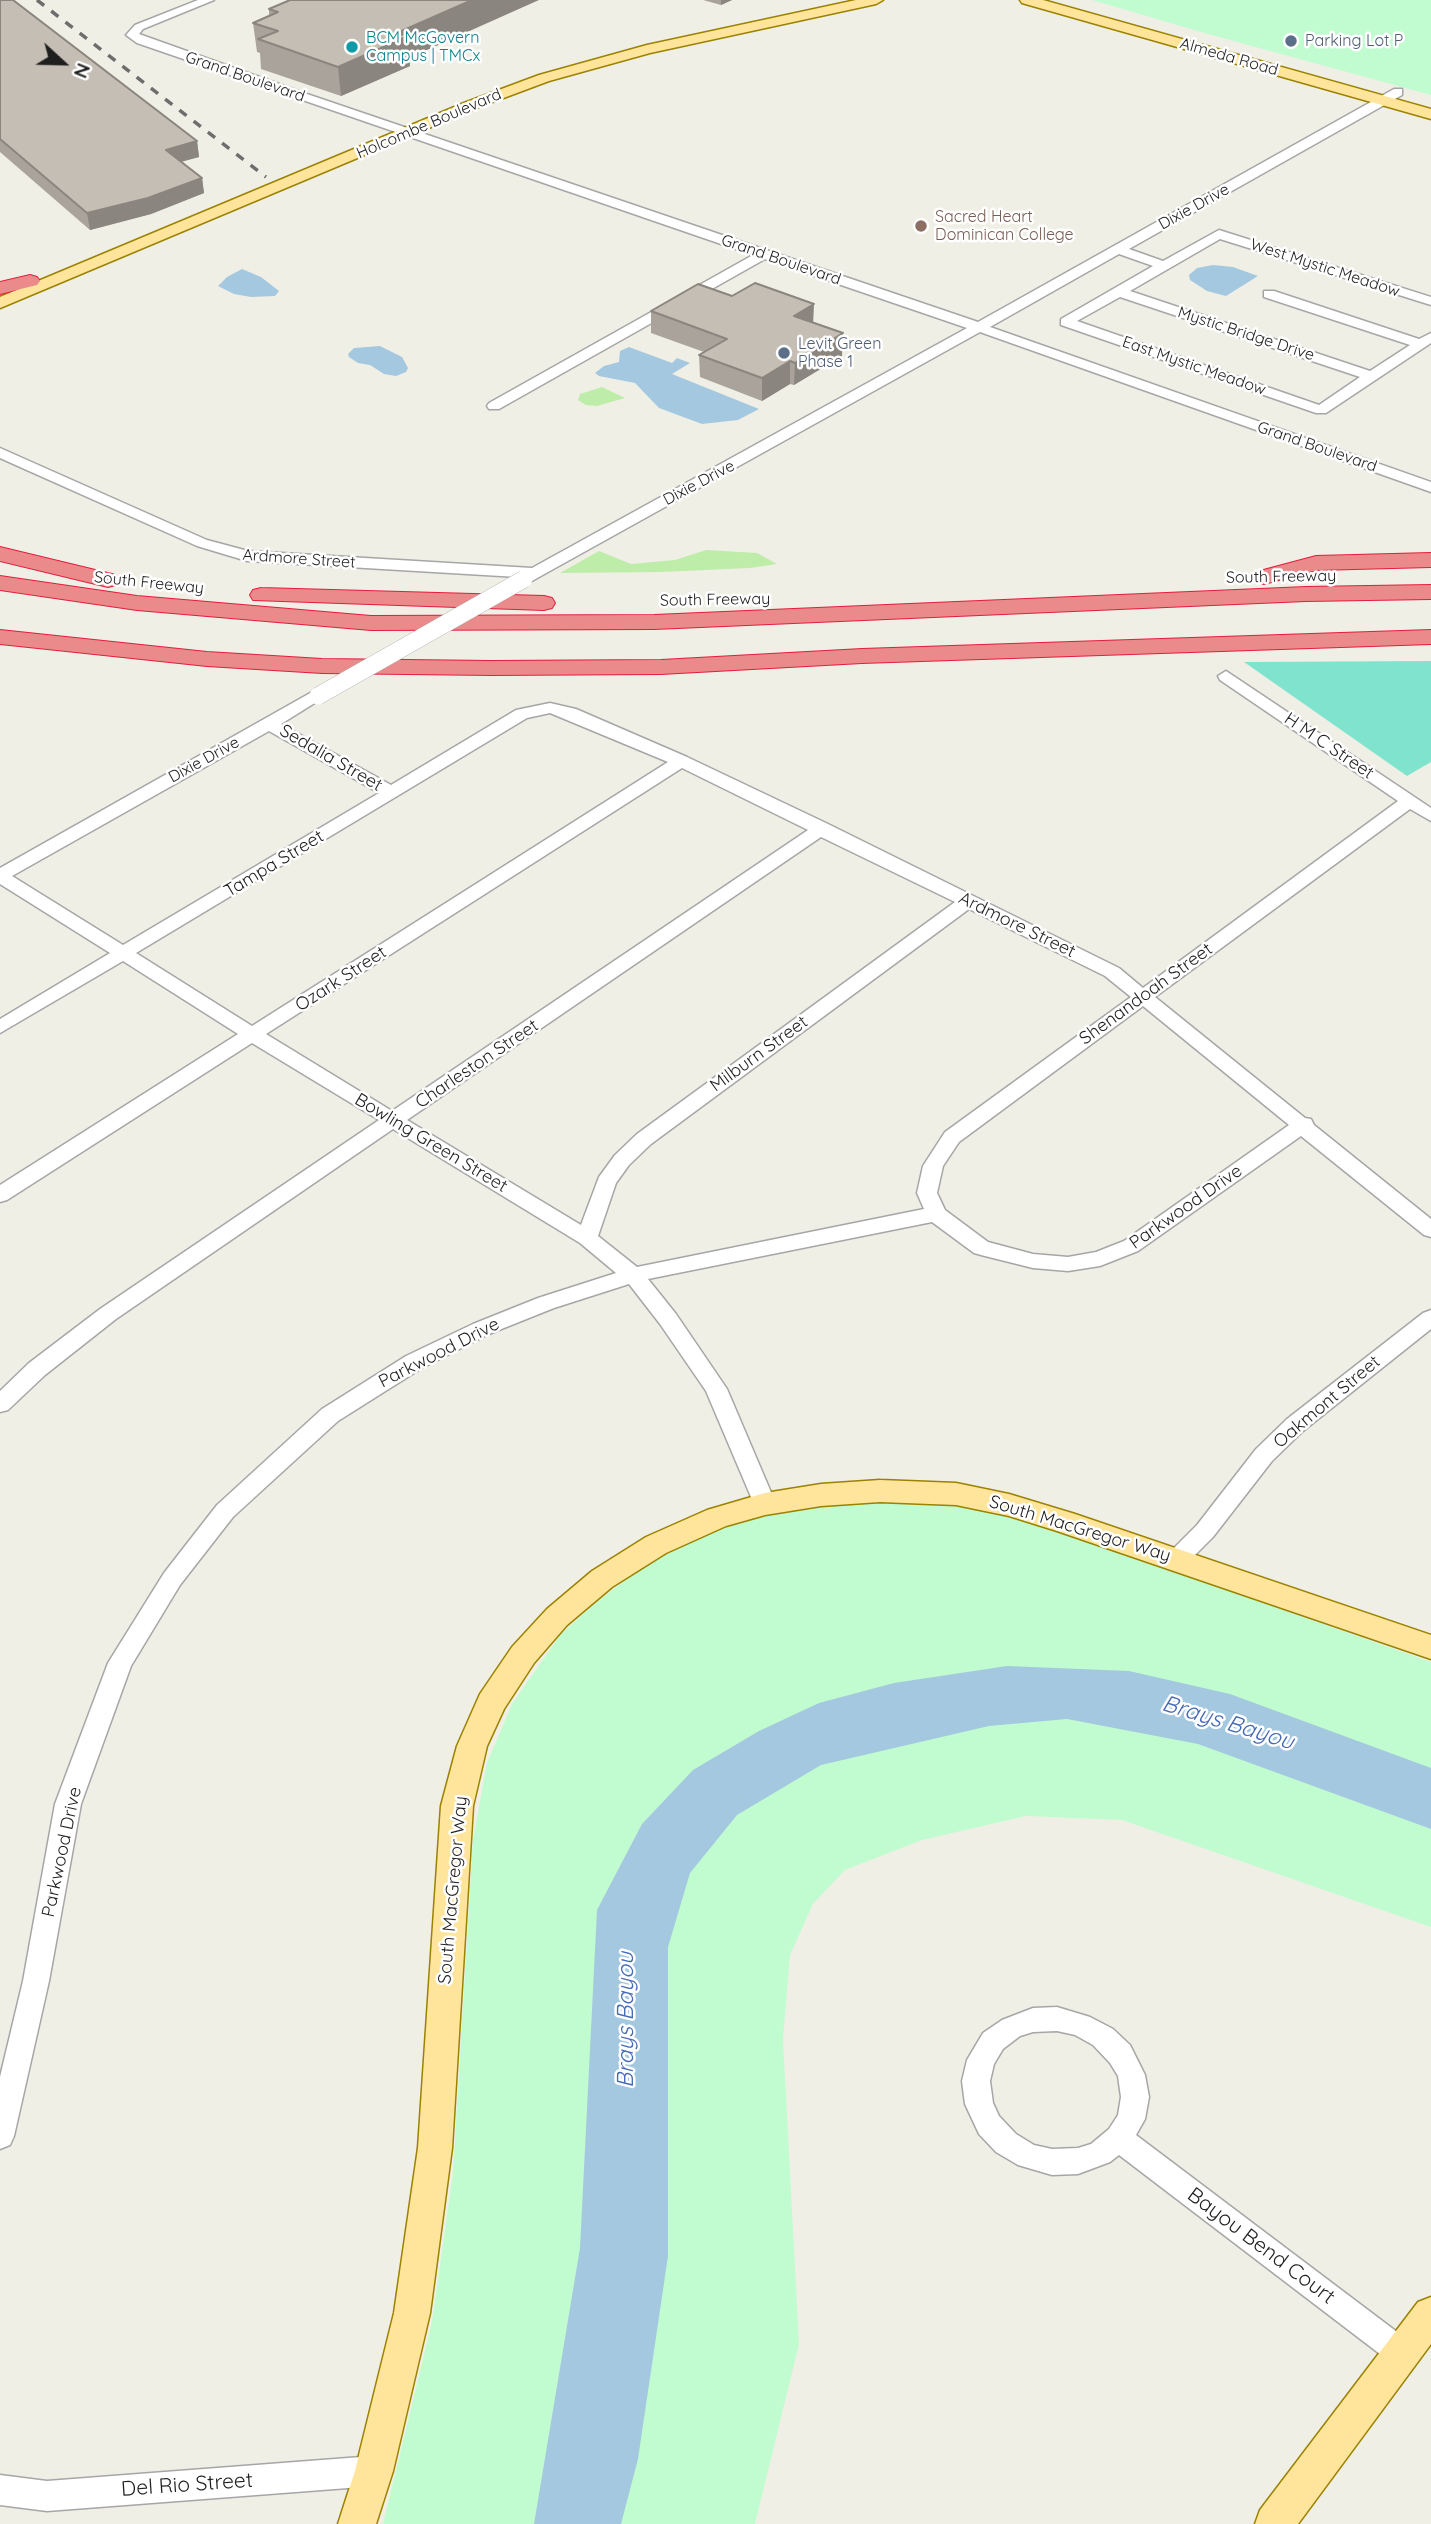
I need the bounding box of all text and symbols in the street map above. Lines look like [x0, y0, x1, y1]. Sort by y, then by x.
north arrow [28, 28, 98, 98]
place label: BCM McGovern Campus | TMCx [366, 28, 480, 66]
place label: Parking Lot P [1305, 31, 1403, 51]
marker: Parking Lot P [1283, 33, 1299, 49]
street label: Almeda Road [1178, 34, 1280, 80]
marker: BCM McGovern Campus | TMCx [344, 39, 360, 55]
street label: Grand Boulevard [183, 48, 307, 106]
text: N [69, 60, 96, 82]
street label: Holcombe Boulevard [354, 85, 504, 163]
street label: Dixie Drive [1155, 180, 1233, 234]
place label: Sacred Heart Dominican College [935, 207, 1074, 245]
marker: Sacred Heart Dominican College [913, 218, 929, 234]
street label: Grand Boulevard [719, 231, 843, 289]
street label: West Mystic Meadow [1248, 235, 1402, 301]
street label: Mystic Bridge Drive [1175, 303, 1317, 365]
street label: East Mystic Meadow [1120, 332, 1268, 400]
place label: Levit Green Phase 1 [798, 334, 881, 372]
marker: Levit Green Phase 1 [776, 345, 792, 361]
street label: Grand Boulevard [1255, 418, 1379, 476]
street label: Dixie Drive [660, 456, 738, 510]
street label: Ardmore Street [242, 545, 356, 573]
street label: South Freeway [1226, 566, 1336, 588]
street label: South Freeway [93, 568, 205, 598]
street label: South Freeway [660, 589, 770, 611]
street label: H M C Street [1280, 708, 1378, 784]
street label: Sedalia Street [276, 720, 386, 796]
street label: Dixie Drive [165, 733, 243, 787]
street label: Tampa Street [220, 826, 328, 902]
street label: Ardmore Street [955, 887, 1079, 963]
street label: Shenandoah Street [1075, 938, 1217, 1050]
street label: Ozark Street [292, 942, 390, 1016]
street label: Milburn Street [706, 1011, 812, 1097]
street label: Charleston Street [411, 1015, 543, 1113]
street label: Bowling Green Street [351, 1089, 511, 1197]
street label: Parkwood Drive [1126, 1160, 1246, 1254]
street label: Parkwood Drive [375, 1313, 503, 1393]
street label: Oakmont Street [1269, 1351, 1385, 1453]
street label: South MacGregor Way [987, 1491, 1173, 1567]
water label: Brays Bayou [1159, 1690, 1297, 1756]
street label: Parkwood Drive [38, 1785, 86, 1919]
street label: South MacGregor Way [434, 1795, 472, 1985]
water label: Brays Bayou [612, 1952, 640, 2088]
street label: Bayou Bend Court [1182, 2182, 1340, 2310]
street label: Del Rio Street [120, 2468, 254, 2502]

